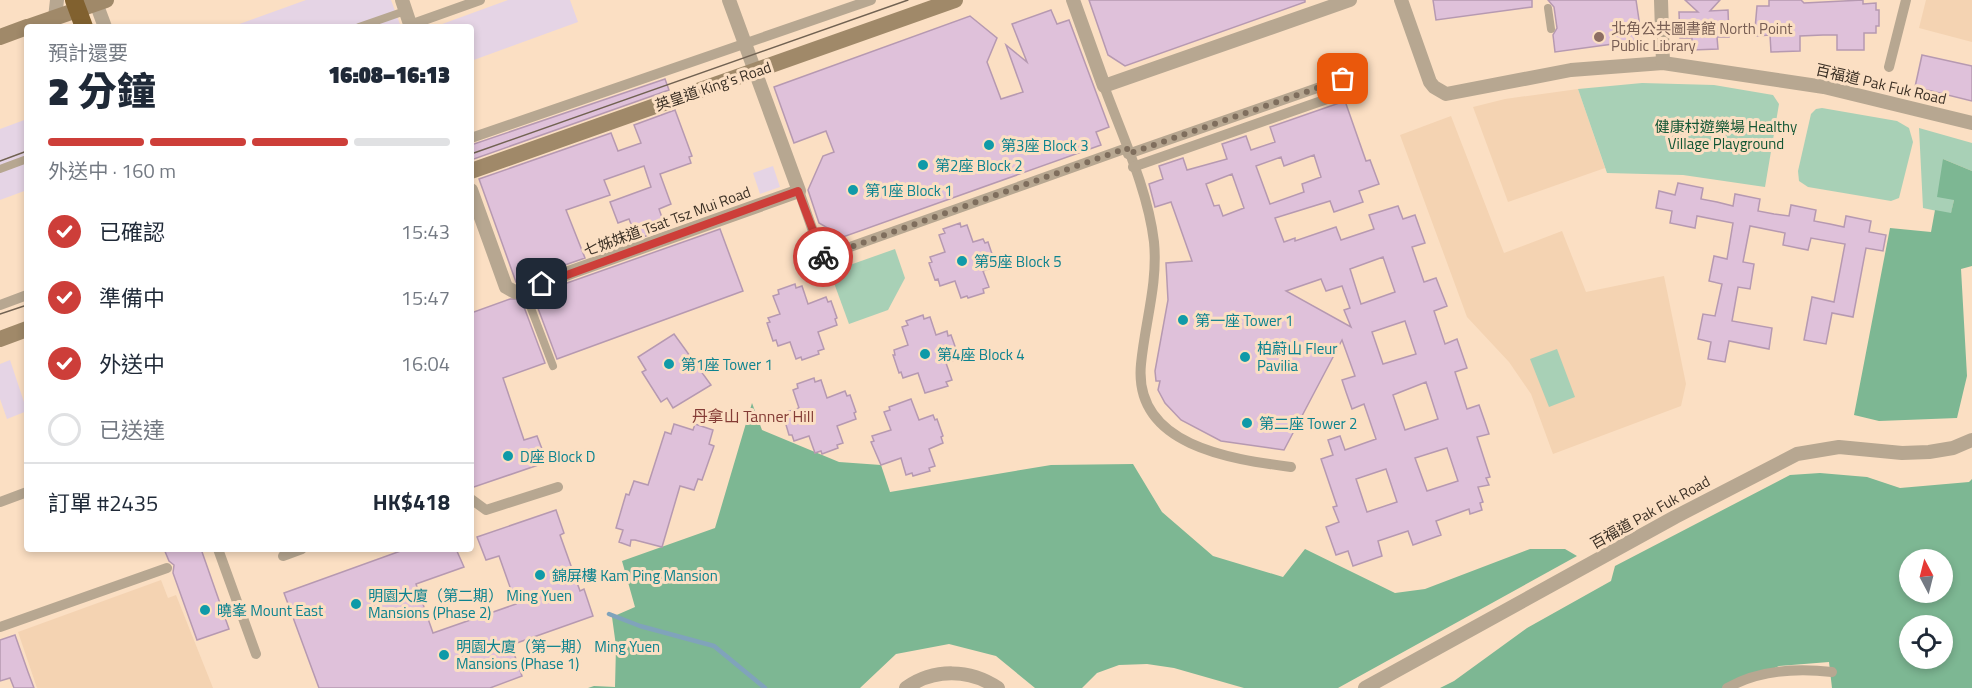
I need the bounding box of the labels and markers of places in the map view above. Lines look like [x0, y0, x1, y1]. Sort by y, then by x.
place label: 北角公共圖書館 North Point Public Library [1611, 17, 1793, 57]
marker: 北角公共圖書館 North Point Public Library [1592, 30, 1606, 44]
pin [1317, 53, 1368, 104]
place label: 第3座 Block 3 [1001, 134, 1089, 157]
marker: 第3座 Block 3 [982, 138, 996, 152]
place label: 第2座 Block 2 [935, 154, 1023, 177]
marker: 第2座 Block 2 [916, 158, 930, 172]
place label: 第1座 Block 1 [865, 179, 953, 202]
marker: 第1座 Block 1 [846, 183, 860, 197]
place label: 第5座 Block 5 [974, 250, 1062, 273]
marker: 第5座 Block 5 [955, 254, 969, 268]
pin [516, 258, 567, 309]
place label: 第一座 Tower 1 [1195, 309, 1294, 332]
marker: 第一座 Tower 1 [1176, 313, 1190, 327]
place label: 柏蔚山 Fleur Pavilia [1257, 337, 1337, 377]
place label: 第4座 Block 4 [937, 343, 1025, 366]
marker: 第4座 Block 4 [918, 347, 932, 361]
marker: 柏蔚山 Fleur Pavilia [1238, 350, 1252, 364]
place label: 第1座 Tower 1 [681, 353, 773, 376]
marker: 第1座 Tower 1 [662, 357, 676, 371]
place label: 第二座 Tower 2 [1259, 412, 1358, 435]
marker: 第二座 Tower 2 [1240, 416, 1254, 430]
place label: D座 Block D [520, 445, 595, 468]
marker: D座 Block D [501, 449, 515, 463]
place label: 錦屏樓 Kam Ping Mansion [552, 564, 718, 587]
marker: 錦屏樓 Kam Ping Mansion [533, 568, 547, 582]
place label: 明園大廈（第二期） Ming Yuen Mansions (Phase 2) [368, 584, 572, 624]
marker: 明園大廈（第二期） Ming Yuen Mansions (Phase 2) [349, 597, 363, 611]
place label: 曉峯 Mount East [217, 599, 324, 622]
marker: 曉峯 Mount East [198, 603, 212, 617]
place label: 明園大廈（第一期） Ming Yuen Mansions (Phase 1) [456, 635, 660, 675]
marker: 明園大廈（第一期） Ming Yuen Mansions (Phase 1) [437, 648, 451, 662]

